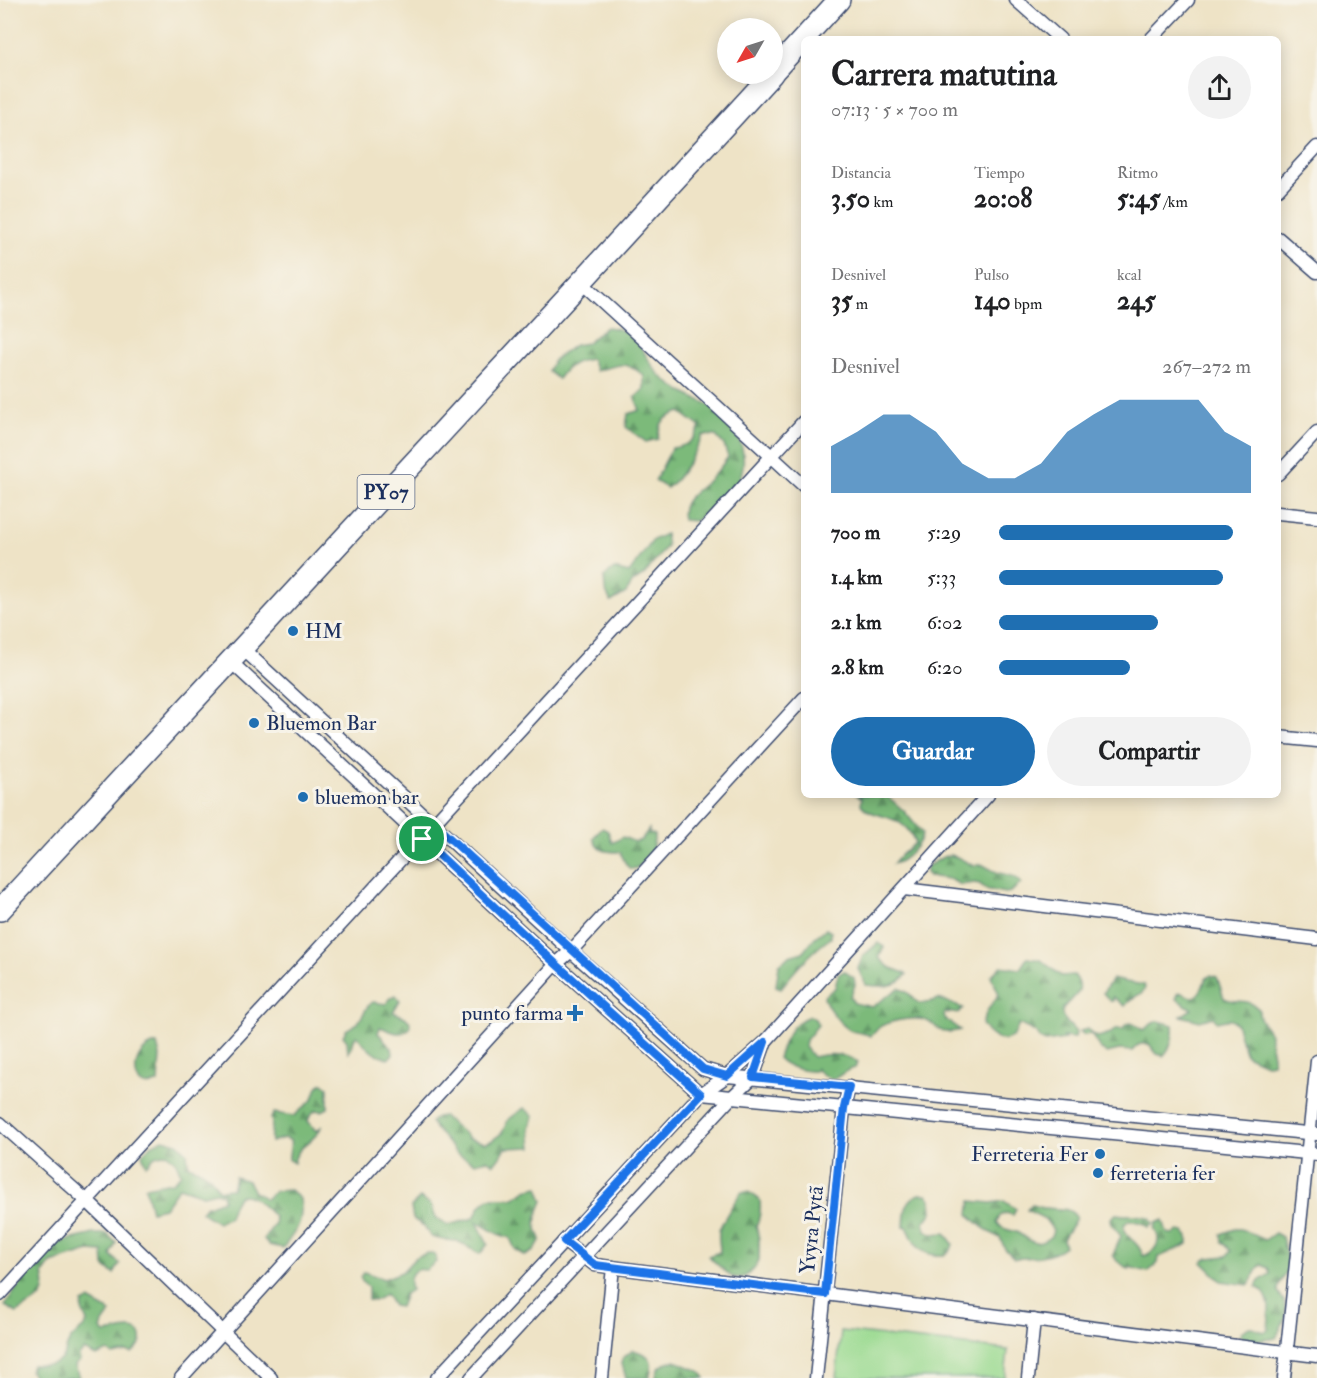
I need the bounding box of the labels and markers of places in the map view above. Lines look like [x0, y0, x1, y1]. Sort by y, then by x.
place label: HM [305, 618, 343, 645]
marker: HM [286, 624, 300, 638]
place label: Bluemon Bar [266, 710, 377, 737]
marker: Bluemon Bar [247, 716, 261, 730]
place label: bluemon bar [315, 784, 419, 811]
marker: bluemon bar [296, 790, 310, 804]
pin [396, 813, 447, 864]
place label: punto farma [460, 1000, 563, 1027]
marker: punto farma [568, 1006, 582, 1020]
place label: Ferreteria Fer [971, 1141, 1088, 1168]
marker: Ferreteria Fer [1093, 1147, 1107, 1161]
place label: ferreteria fer [1110, 1160, 1215, 1187]
marker: ferreteria fer [1091, 1166, 1105, 1180]

